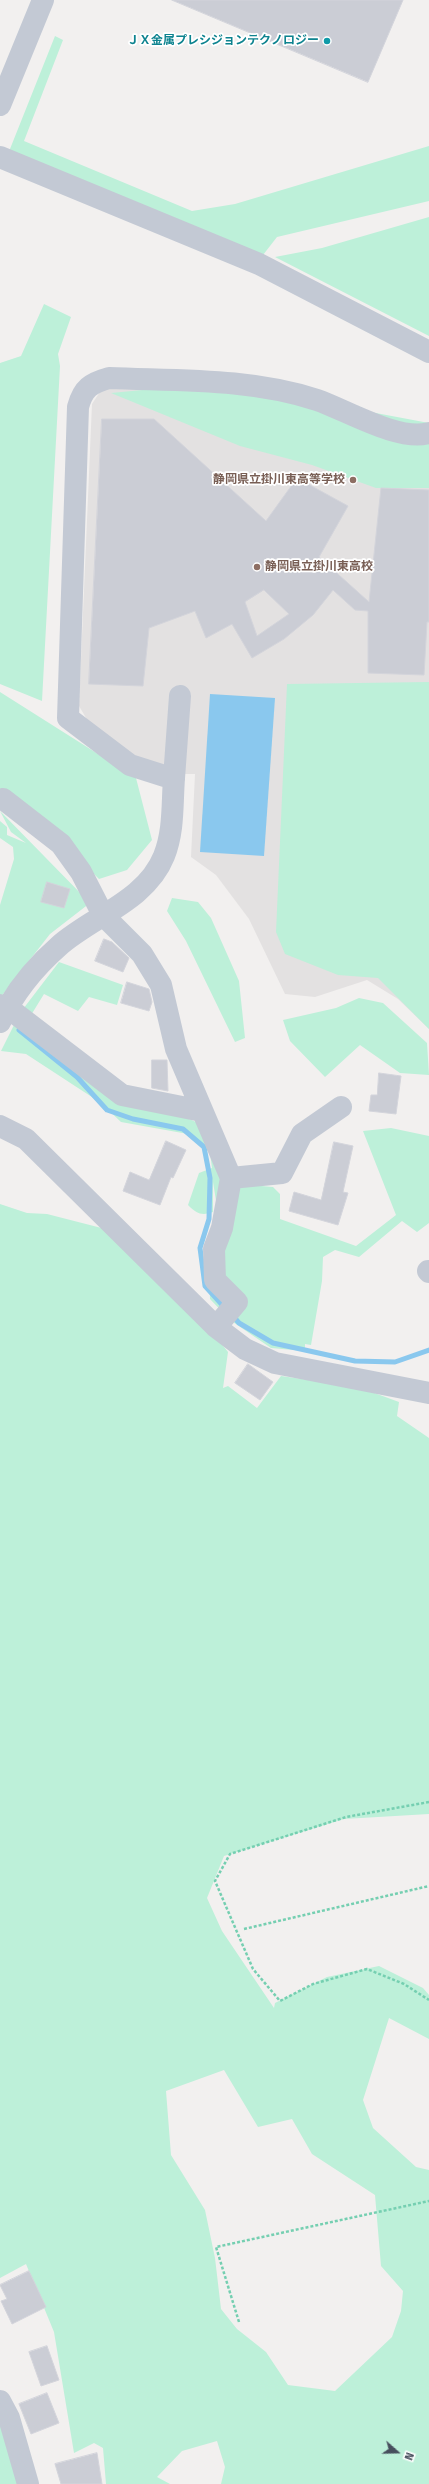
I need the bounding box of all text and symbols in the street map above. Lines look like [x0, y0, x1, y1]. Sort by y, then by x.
place label: ＪＸ金属プレシジョンテクノロジー [127, 34, 319, 48]
marker: ＪＸ金属プレシジョンテクノロジー [322, 36, 332, 46]
place label: 静岡県立掛川東高等学校 [213, 473, 345, 487]
marker: 静岡県立掛川東高等学校 [348, 475, 358, 485]
place label: 静岡県立掛川東高校 [265, 560, 373, 574]
marker: 静岡県立掛川東高校 [252, 562, 262, 572]
north arrow [377, 2432, 417, 2472]
text: N [401, 2451, 416, 2462]

